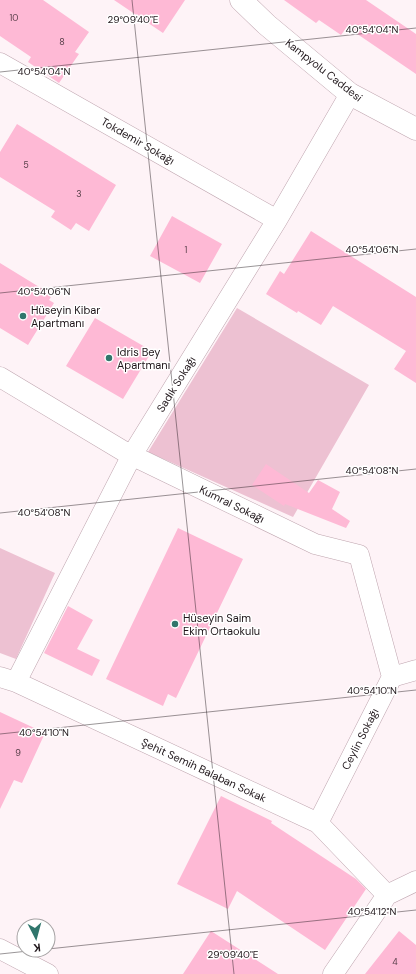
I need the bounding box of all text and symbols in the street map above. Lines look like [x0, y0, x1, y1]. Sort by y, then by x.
house number: 10 [10, 12, 18, 24]
text: 29°09'40"E [107, 13, 159, 26]
text: 40°54'04"N [346, 23, 398, 36]
street label: Kampyolu Caddesi [283, 35, 365, 105]
house number: 8 [59, 36, 65, 48]
text: 40°54'04"N [18, 65, 70, 78]
street label: Tokdemir Sokağı [99, 114, 177, 168]
house number: 5 [23, 159, 29, 171]
house number: 3 [76, 188, 82, 200]
text: 40°54'06"N [345, 243, 399, 256]
house number: 1 [185, 244, 188, 256]
text: 40°54'06"N [17, 285, 71, 298]
place label: Hüseyin Kibar Apartmanı [31, 303, 100, 330]
marker: Hüseyin Kibar Apartmanı [18, 311, 28, 321]
place label: Idris Bey Apartmanı [117, 345, 170, 372]
marker: Idris Bey Apartmanı [104, 353, 114, 363]
street label: Sadık Sokağı [153, 354, 199, 414]
text: 40°54'08"N [346, 464, 399, 477]
street label: Kumral Sokağı [197, 482, 267, 526]
text: 40°54'08"N [18, 506, 71, 519]
place label: Hüseyin Saim Ekim Ortaokulu [183, 611, 260, 638]
marker: Hüseyin Saim Ekim Ortaokulu [170, 619, 180, 629]
text: 40°54'10"N [347, 684, 397, 697]
street label: Ceylin Sokağı [338, 706, 382, 772]
text: 40°54'10"N [19, 726, 69, 739]
street label: Şehit Semih Balaban Sokak [139, 735, 269, 805]
house number: 9 [15, 747, 21, 759]
text: 40°54'12"N [348, 905, 396, 918]
north arrow [16, 918, 56, 958]
text: K [33, 941, 41, 955]
text: 29°09'40"E [207, 948, 259, 961]
house number: 4 [392, 956, 398, 968]

